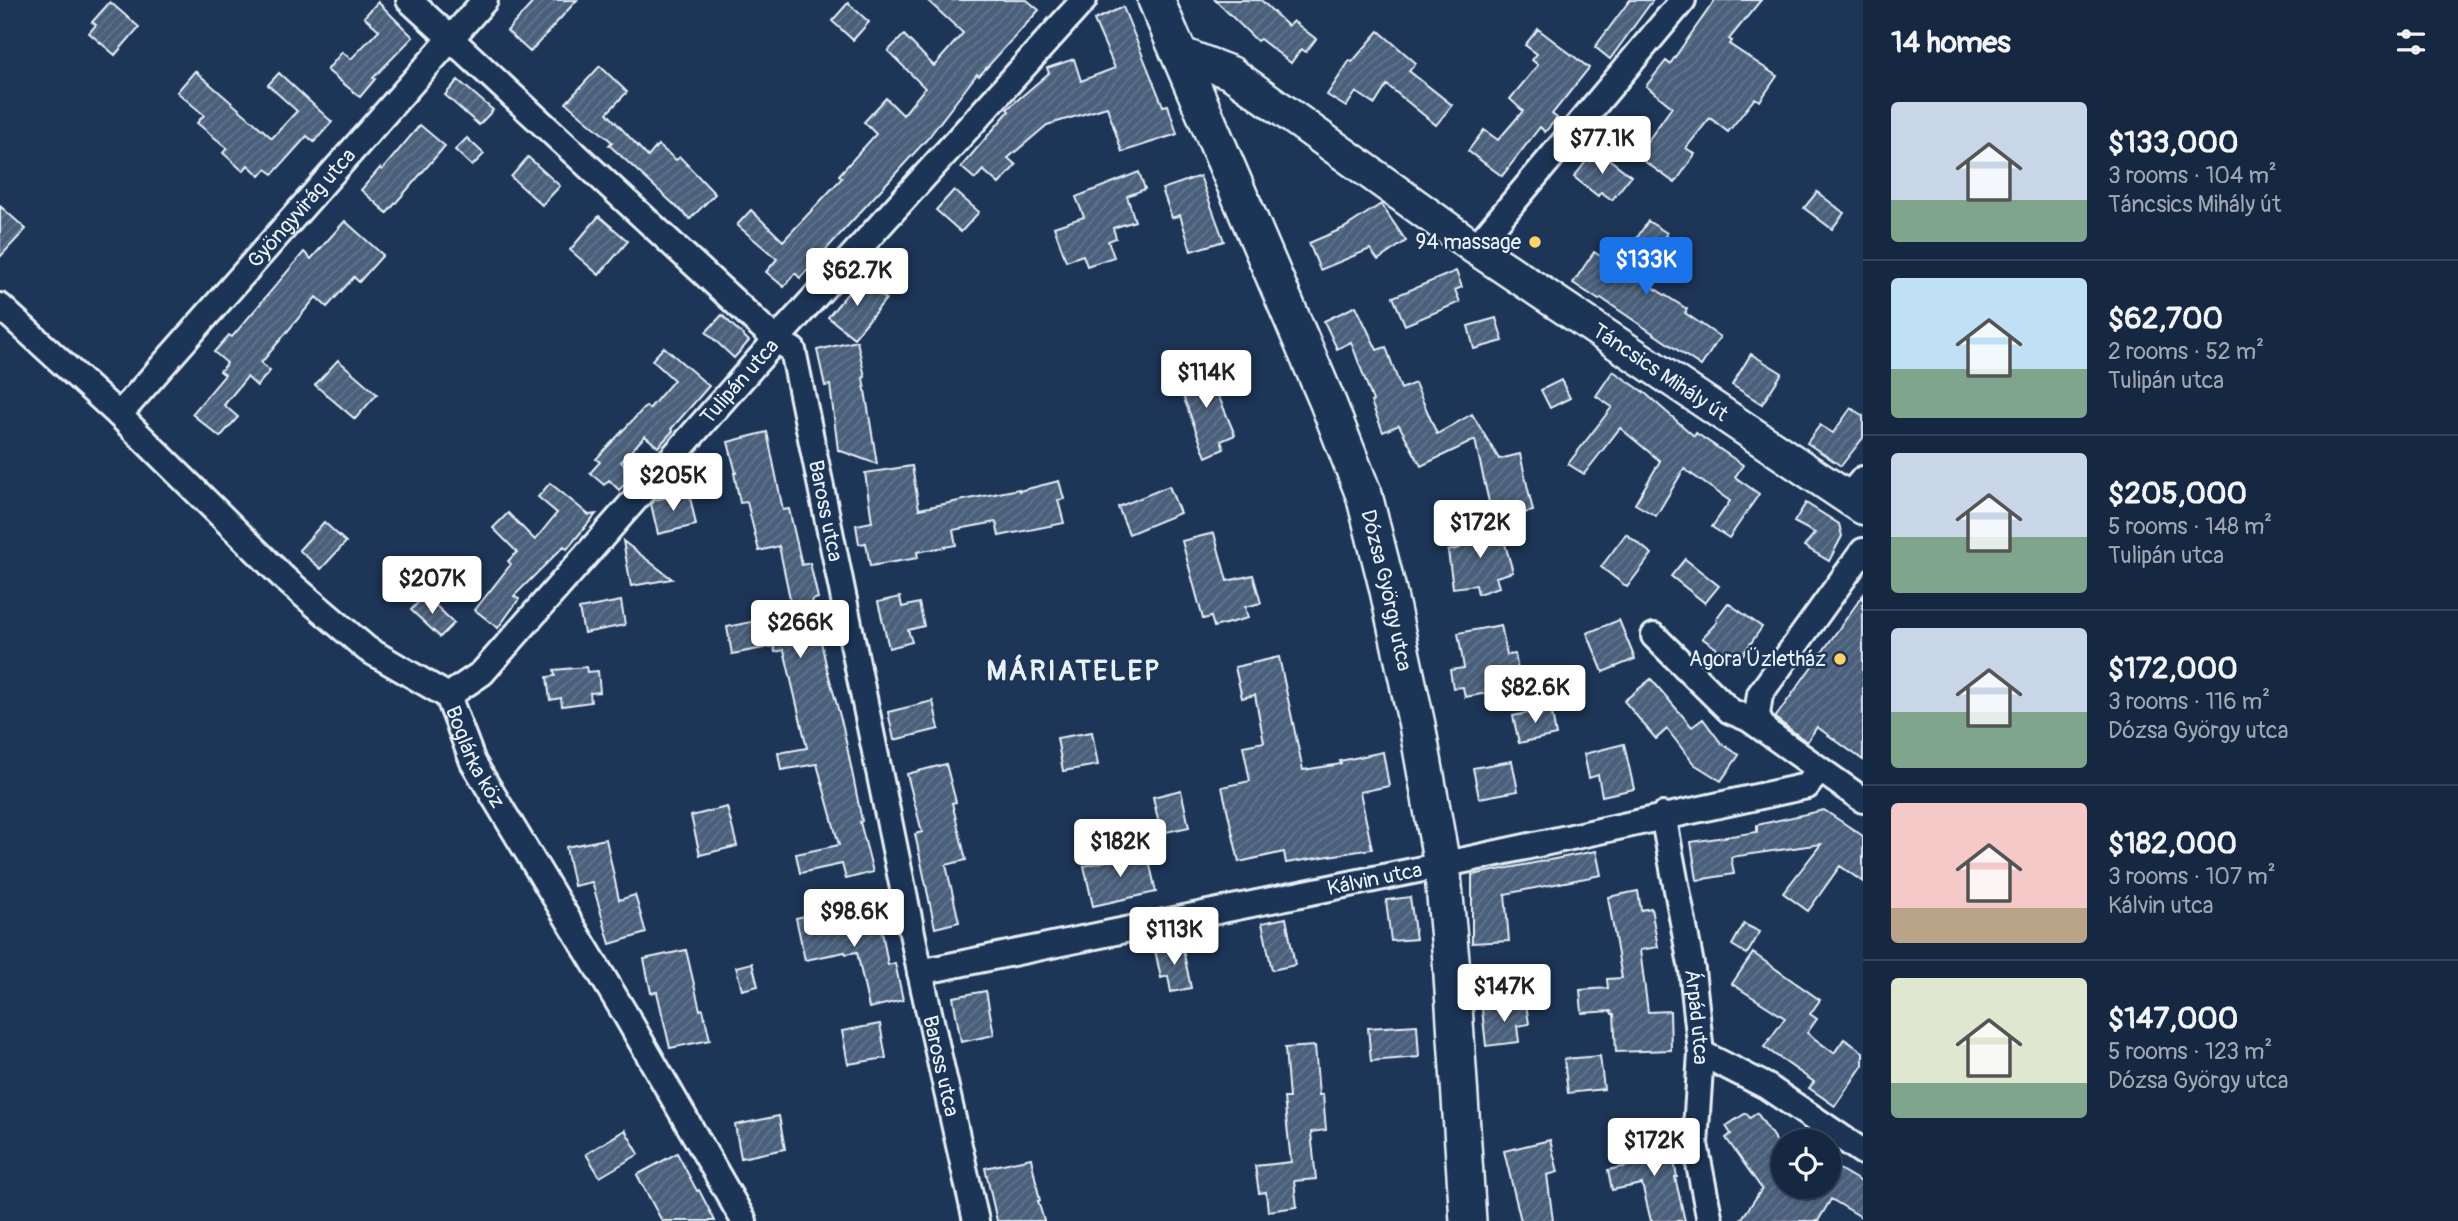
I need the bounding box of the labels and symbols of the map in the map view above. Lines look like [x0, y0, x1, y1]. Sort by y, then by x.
pin: $77.1K [1545, 116, 1659, 176]
street label: Gyöngyvirág utca [242, 143, 362, 274]
place label: 94 massage [1416, 229, 1522, 256]
marker: 94 massage [1527, 234, 1543, 250]
pin: $133K [1597, 238, 1695, 297]
pin: $62.7K [800, 248, 914, 308]
street label: Táncsics Mihály út [1587, 317, 1734, 428]
street label: Tulipán utca [695, 333, 785, 430]
pin: $114K [1157, 350, 1255, 410]
pin: $205K [624, 454, 722, 513]
street label: Baross utca [802, 458, 849, 564]
pin: $172K [1431, 500, 1529, 560]
street label: Dózsa György utca [1354, 507, 1418, 674]
pin: $207K [383, 556, 481, 616]
pin: $266K [751, 600, 849, 660]
place label: Agora Üzletház [1689, 646, 1826, 673]
marker: Agora Üzletház [1832, 651, 1848, 667]
district label: MÁRIATELEP [987, 654, 1161, 689]
pin: $82.6K [1478, 666, 1592, 725]
street label: Boglárka köz [439, 702, 511, 813]
pin: $182K [1071, 820, 1169, 879]
street label: Kálvin utca [1325, 856, 1425, 902]
pin: $98.6K [797, 890, 911, 949]
pin: $113K [1125, 908, 1223, 967]
pin: $147K [1455, 964, 1553, 1024]
street label: Árpád utca [1678, 968, 1714, 1066]
street label: Baross utca [916, 1013, 965, 1119]
pin: $172K [1605, 1118, 1703, 1178]

